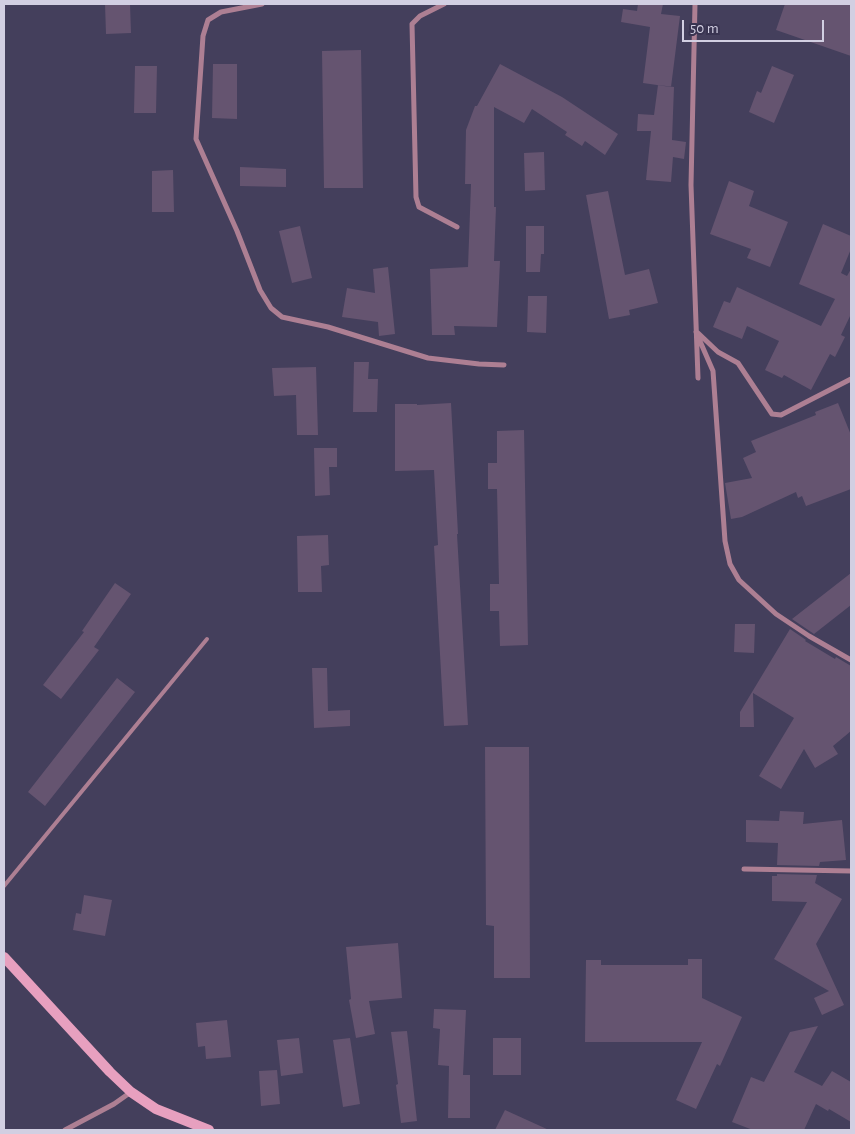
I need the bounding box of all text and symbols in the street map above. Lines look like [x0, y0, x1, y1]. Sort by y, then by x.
scale bar [685, 10, 828, 42]
text: 50 m [690, 21, 719, 36]

